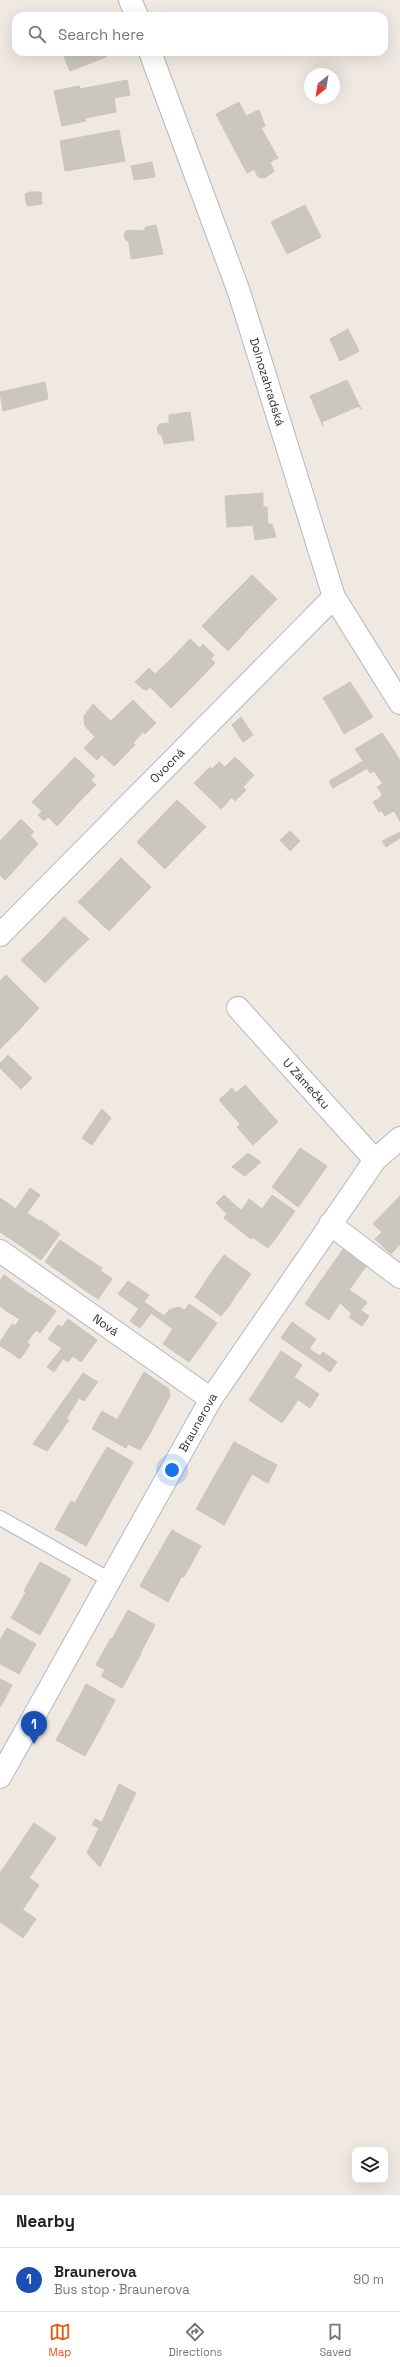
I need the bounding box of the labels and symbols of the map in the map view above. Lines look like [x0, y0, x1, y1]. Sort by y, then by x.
north arrow [304, 68, 340, 104]
street label: Dolnozahradská [246, 336, 288, 428]
street label: Ovocná [146, 745, 188, 787]
street label: U Zámečku [279, 1055, 333, 1113]
street label: Nová [89, 1310, 122, 1340]
street label: Braunerova [175, 1390, 221, 1455]
your location [162, 1460, 182, 1480]
pin: 1 [21, 1711, 47, 1744]

